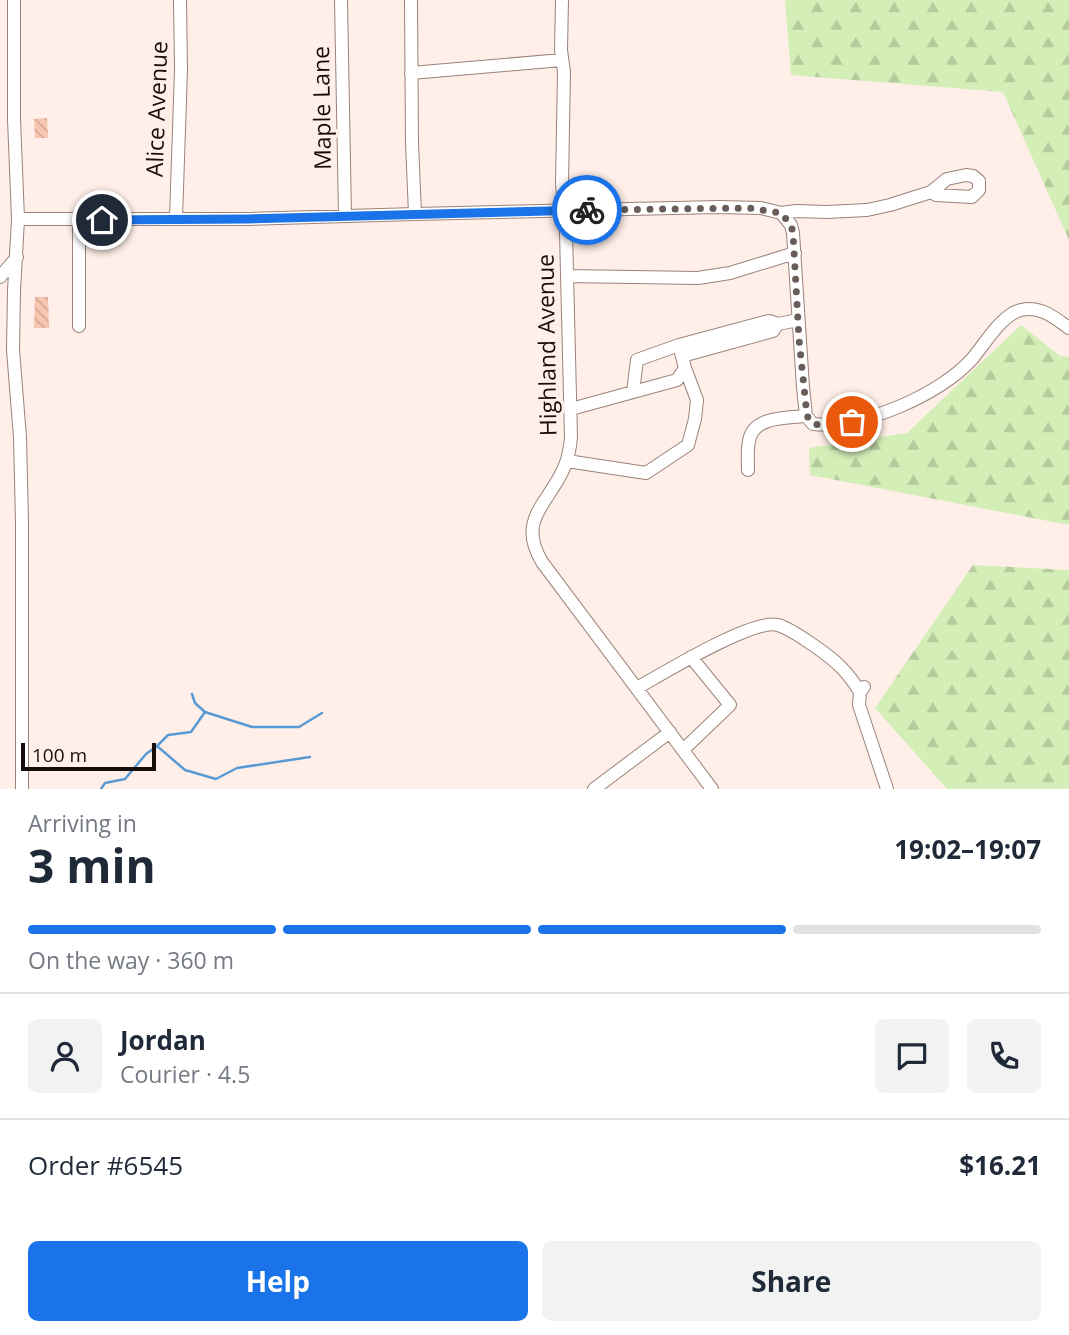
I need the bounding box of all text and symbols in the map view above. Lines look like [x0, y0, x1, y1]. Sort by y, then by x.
street label: Alice Avenue [138, 40, 174, 178]
street label: Maple Lane [304, 46, 338, 170]
courier [552, 175, 622, 245]
pin [72, 190, 132, 250]
icon: bike [568, 191, 606, 229]
icon: home [83, 201, 121, 239]
street label: Highland Avenue [528, 254, 564, 436]
pin [822, 392, 882, 452]
icon: bag [833, 403, 871, 441]
scale bar [21, 740, 156, 772]
text: 100 m [32, 742, 87, 768]
text: Arriving in [28, 807, 137, 839]
text: 19:02–19:07 [894, 831, 1041, 867]
text: 3 min [28, 834, 156, 896]
text: On the way · 360 m [28, 944, 234, 976]
button: person [28, 1019, 102, 1093]
button: chat [875, 1019, 949, 1093]
button: phone [967, 1019, 1041, 1093]
text: Jordan [120, 1022, 206, 1058]
text: Courier · 4.5 [120, 1058, 250, 1090]
text: Order #6545 [28, 1147, 183, 1183]
text: $16.21 [959, 1147, 1041, 1183]
button: Help [28, 1241, 528, 1321]
button: Share [542, 1241, 1041, 1321]

